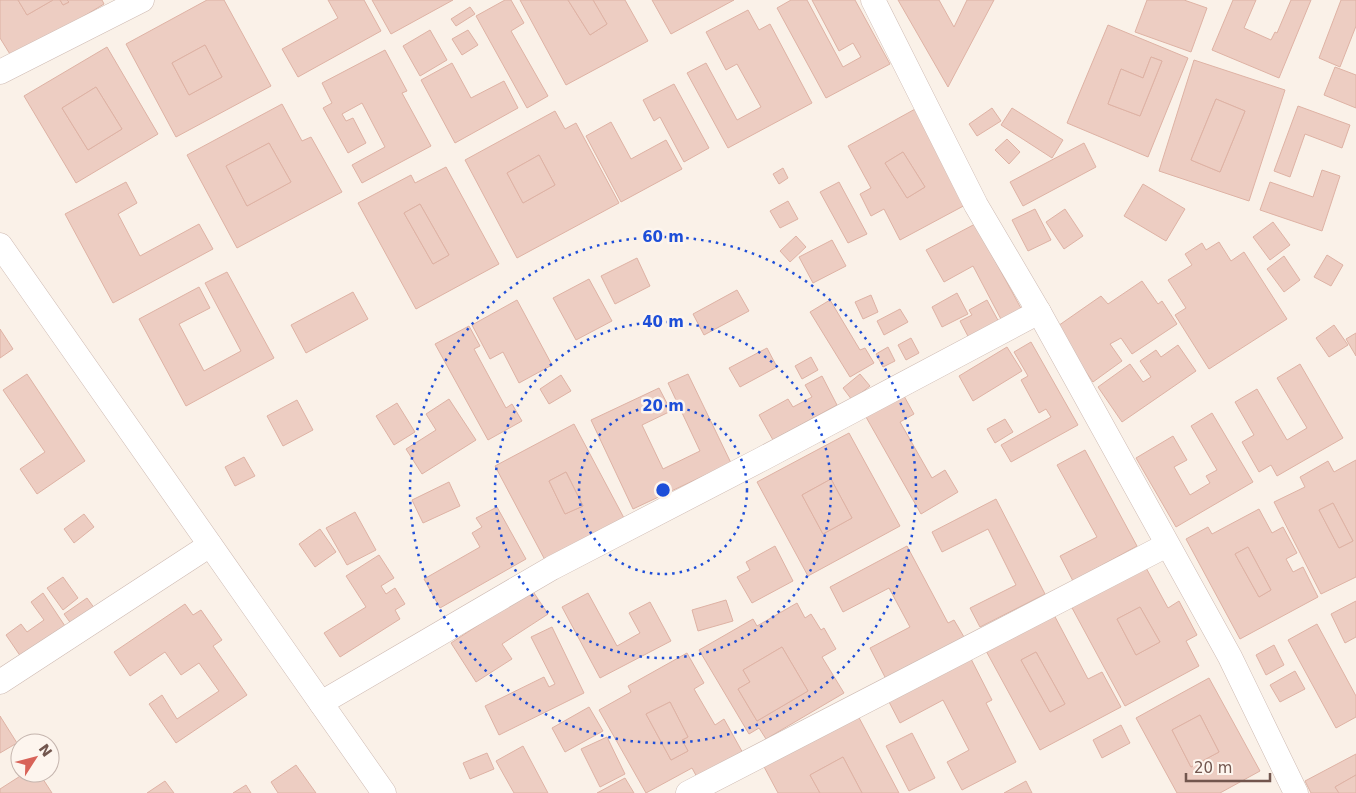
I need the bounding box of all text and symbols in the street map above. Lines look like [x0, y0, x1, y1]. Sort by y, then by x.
text: 60 m [642, 228, 684, 246]
text: 40 m [642, 313, 684, 331]
text: 20 m [642, 397, 684, 415]
centre of rings [654, 481, 672, 499]
north arrow [10, 733, 60, 783]
text: N [36, 741, 55, 760]
scale bar [1186, 750, 1270, 782]
text: 20 m [1194, 759, 1232, 777]

